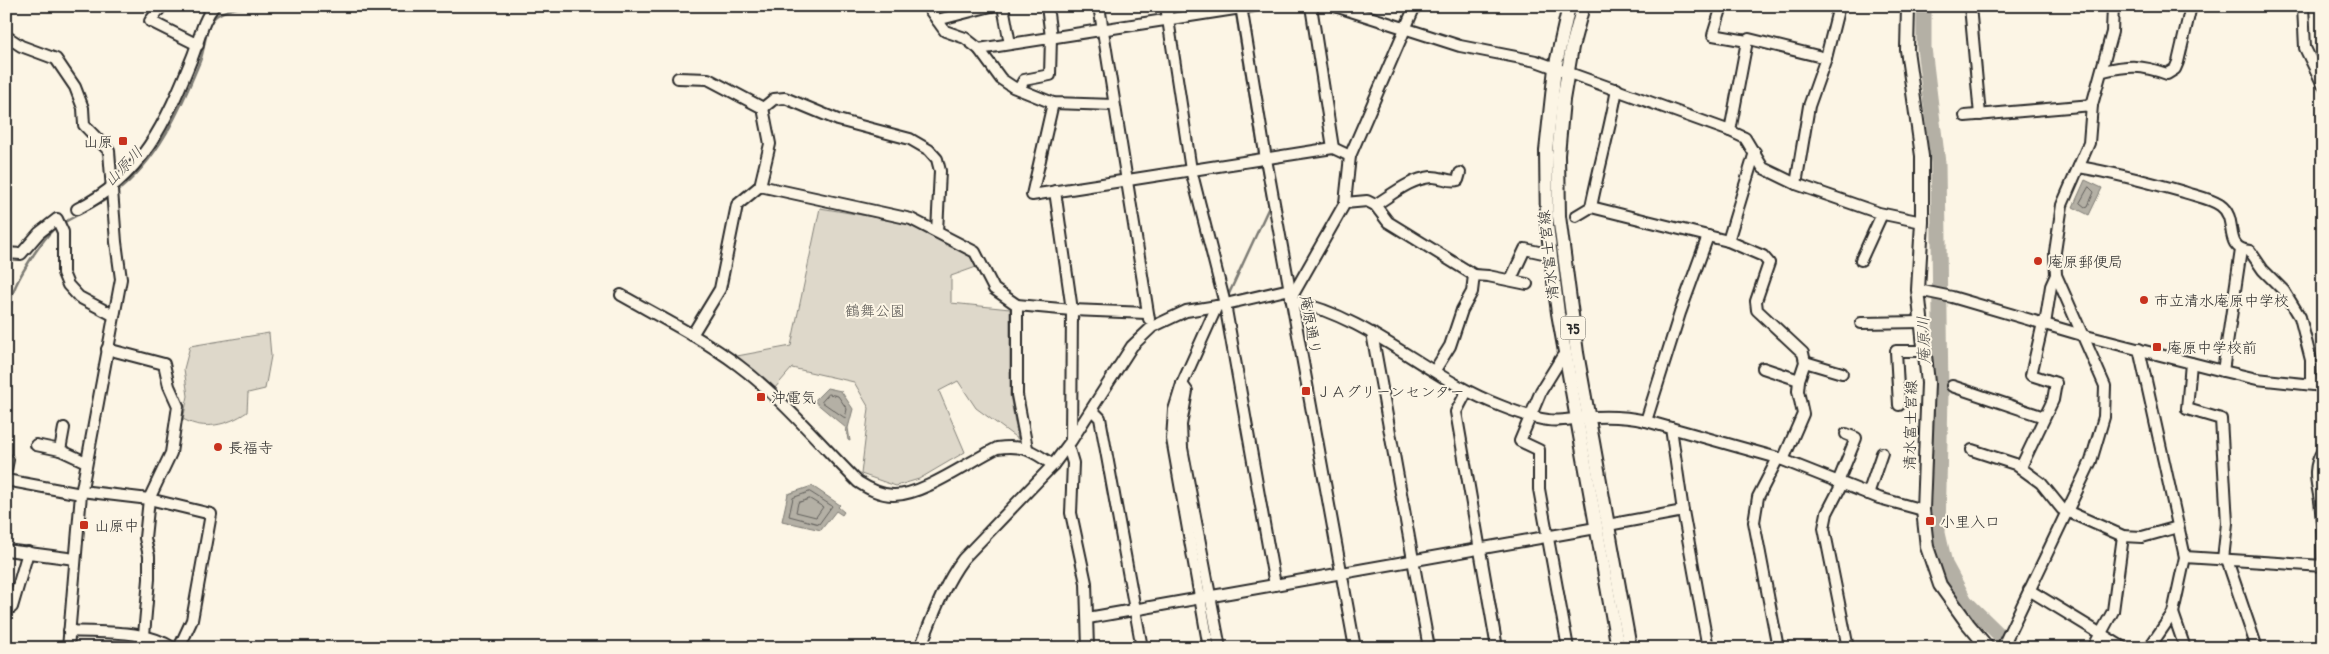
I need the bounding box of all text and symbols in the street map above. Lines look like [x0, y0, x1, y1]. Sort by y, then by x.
place label: 山原 [83, 131, 113, 152]
marker: 山原 [117, 135, 129, 147]
water label: 山原川 [98, 141, 148, 191]
street label: 清水富士宮線 [1533, 209, 1563, 301]
place label: 庵原郵便局 [2048, 251, 2123, 272]
marker: 庵原郵便局 [2032, 255, 2044, 267]
place label: 市立清水庵原中学校 [2154, 290, 2289, 311]
street label: 庵原通り [1295, 294, 1327, 356]
marker: 市立清水庵原中学校 [2138, 294, 2150, 306]
park label: 鶴舞公園 [845, 300, 905, 321]
road number: 75 [1560, 316, 1586, 339]
water label: 庵原川 [1912, 316, 1934, 364]
place label: 庵原中学校前 [2167, 337, 2257, 358]
marker: 庵原中学校前 [2151, 341, 2163, 353]
street label: 清水富士宮線 [1899, 380, 1921, 470]
place label: ＪＡグリーンセンター [1316, 381, 1465, 402]
marker: ＪＡグリーンセンター [1300, 385, 1312, 397]
place label: 沖電気 [771, 387, 816, 408]
marker: 沖電気 [755, 391, 767, 403]
place label: 長福寺 [228, 437, 273, 458]
marker: 長福寺 [212, 441, 224, 453]
place label: 小里入口 [1940, 511, 2000, 532]
place label: 山原中 [94, 515, 139, 536]
marker: 小里入口 [1924, 515, 1936, 527]
marker: 山原中 [78, 519, 90, 531]

